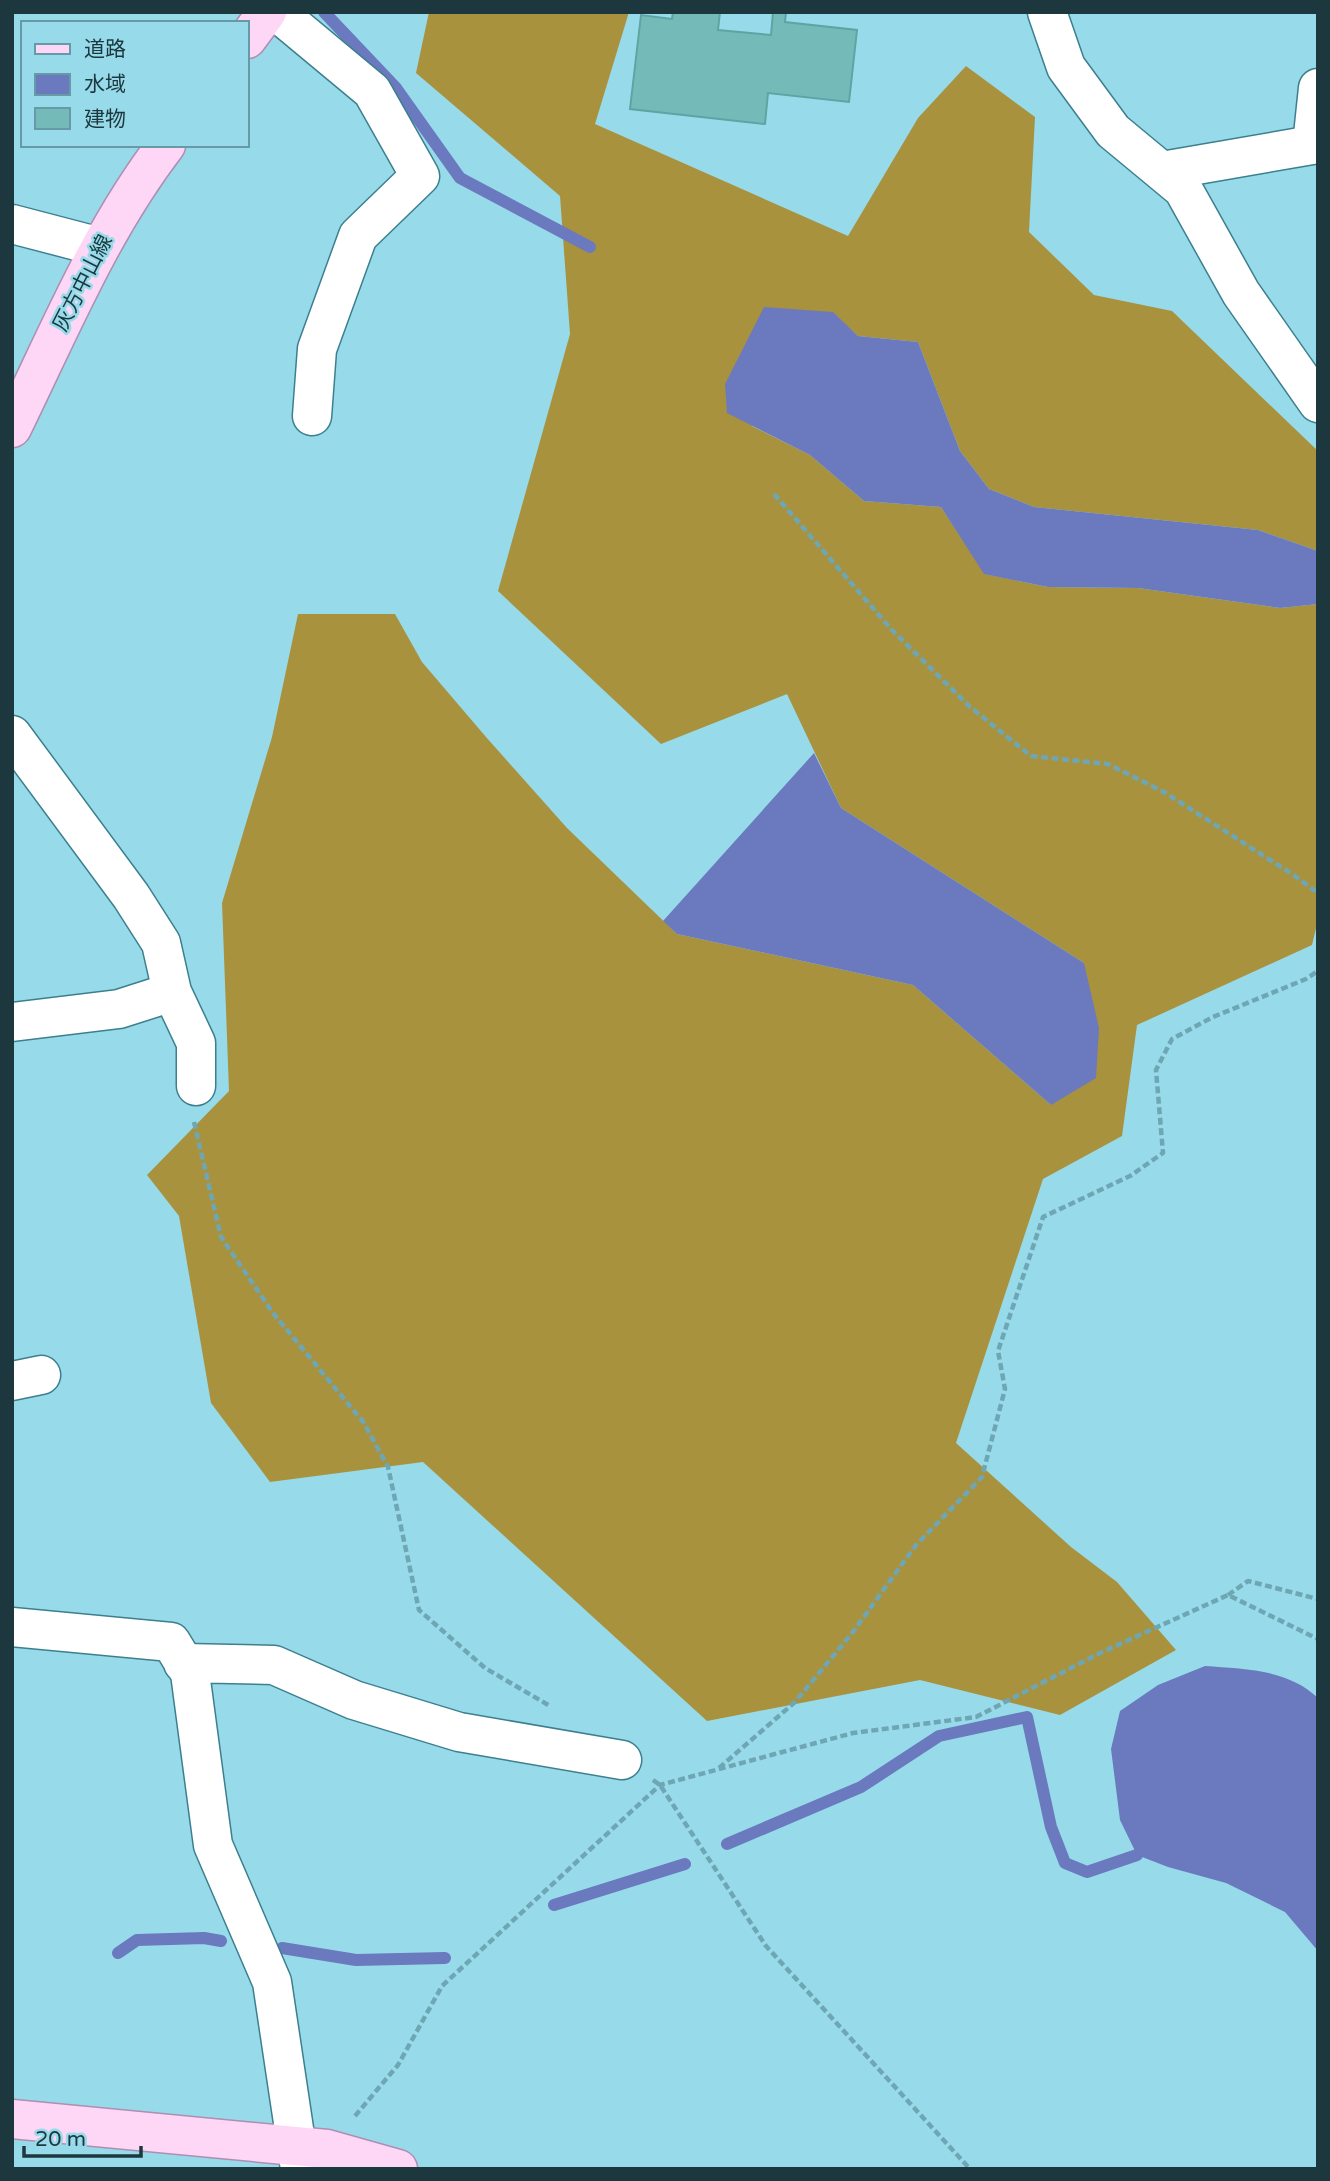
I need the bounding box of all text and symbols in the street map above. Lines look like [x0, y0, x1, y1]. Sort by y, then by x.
legend [21, 21, 248, 147]
text: 道路 [84, 37, 126, 62]
text: 水域 [84, 72, 126, 97]
text: 建物 [84, 107, 126, 132]
street label: 灰方中山線 [48, 231, 118, 335]
scale bar [24, 2114, 142, 2158]
text: 20 m [35, 2127, 86, 2152]

